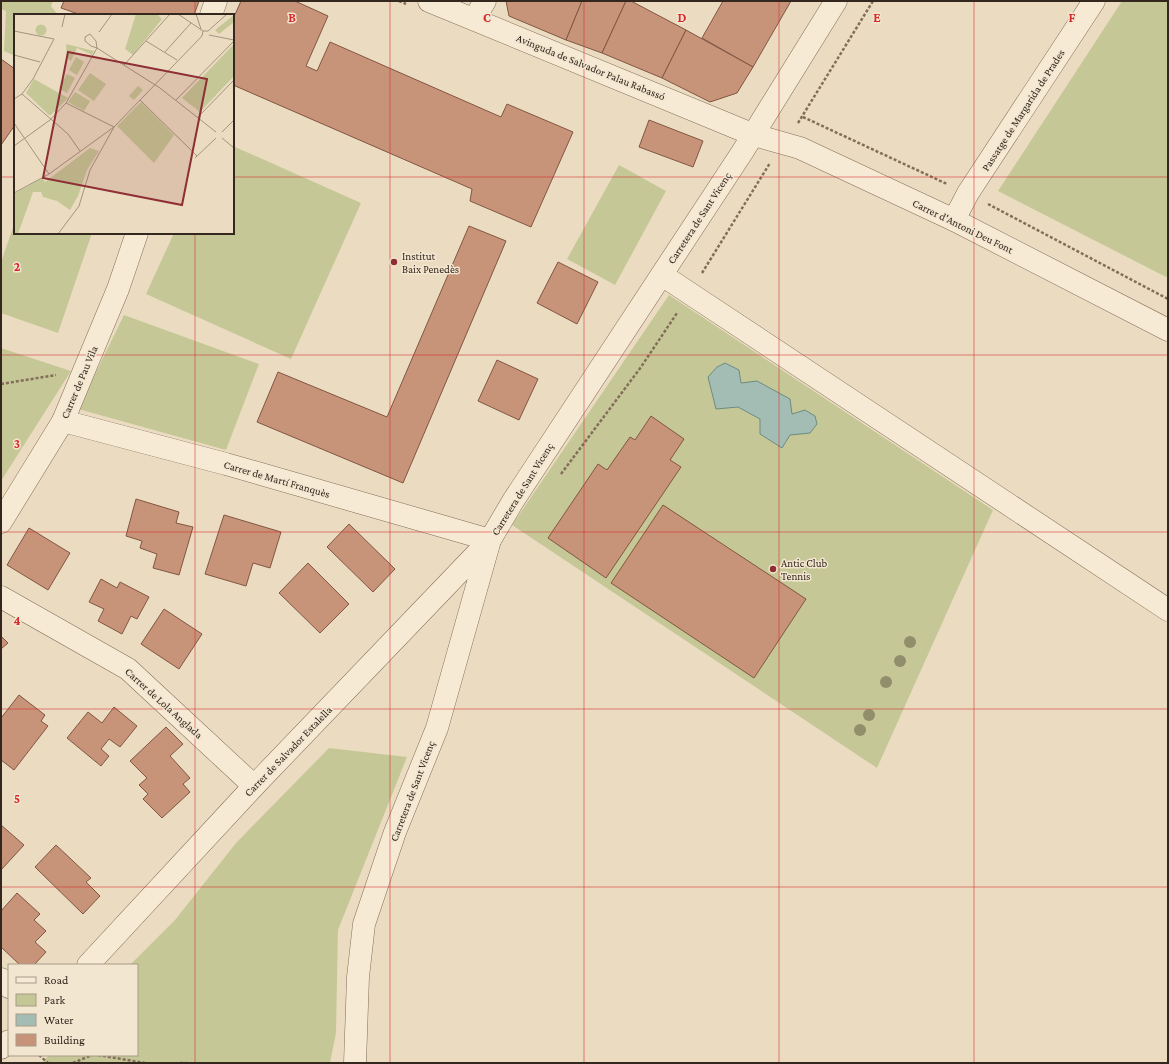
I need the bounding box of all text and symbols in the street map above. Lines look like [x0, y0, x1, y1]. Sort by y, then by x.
text: B [288, 10, 296, 25]
text: C [483, 10, 491, 25]
text: D [678, 10, 687, 25]
text: E [873, 10, 881, 25]
text: F [1069, 10, 1076, 25]
inset map [14, 14, 234, 234]
street label: Avinguda de Salvador Palau Rabassó [514, 32, 668, 104]
street label: Passatge de Margarida de Prades [979, 47, 1068, 174]
street label: Carretera de Sant Vicenç [665, 170, 734, 266]
street label: Carrer d'Antoni Deu Font [911, 196, 1016, 256]
place label: Institut Baix Penedès [402, 250, 459, 275]
marker: Institut Baix Penedès [389, 257, 399, 267]
text: 2 [14, 259, 21, 274]
street label: Carrer de Pau Vila [58, 344, 100, 420]
text: 3 [14, 436, 20, 451]
street label: Carretera de Sant Vicenç [489, 440, 556, 538]
street label: Carrer de Martí Franquès [222, 458, 332, 501]
place label: Antic Club Tennis [781, 557, 828, 582]
marker: Antic Club Tennis [768, 564, 778, 574]
text: 4 [13, 613, 21, 628]
street label: Carrer de Lola Anglada [122, 665, 205, 742]
street label: Carrer de Salvador Estalella [242, 703, 334, 799]
street label: Carretera de Sant Vicenç [387, 739, 438, 843]
text: 5 [14, 791, 20, 806]
legend [8, 964, 138, 1056]
text: Road [44, 973, 69, 987]
text: Park [44, 993, 66, 1007]
text: Water [44, 1013, 74, 1027]
text: Building [44, 1033, 85, 1047]

